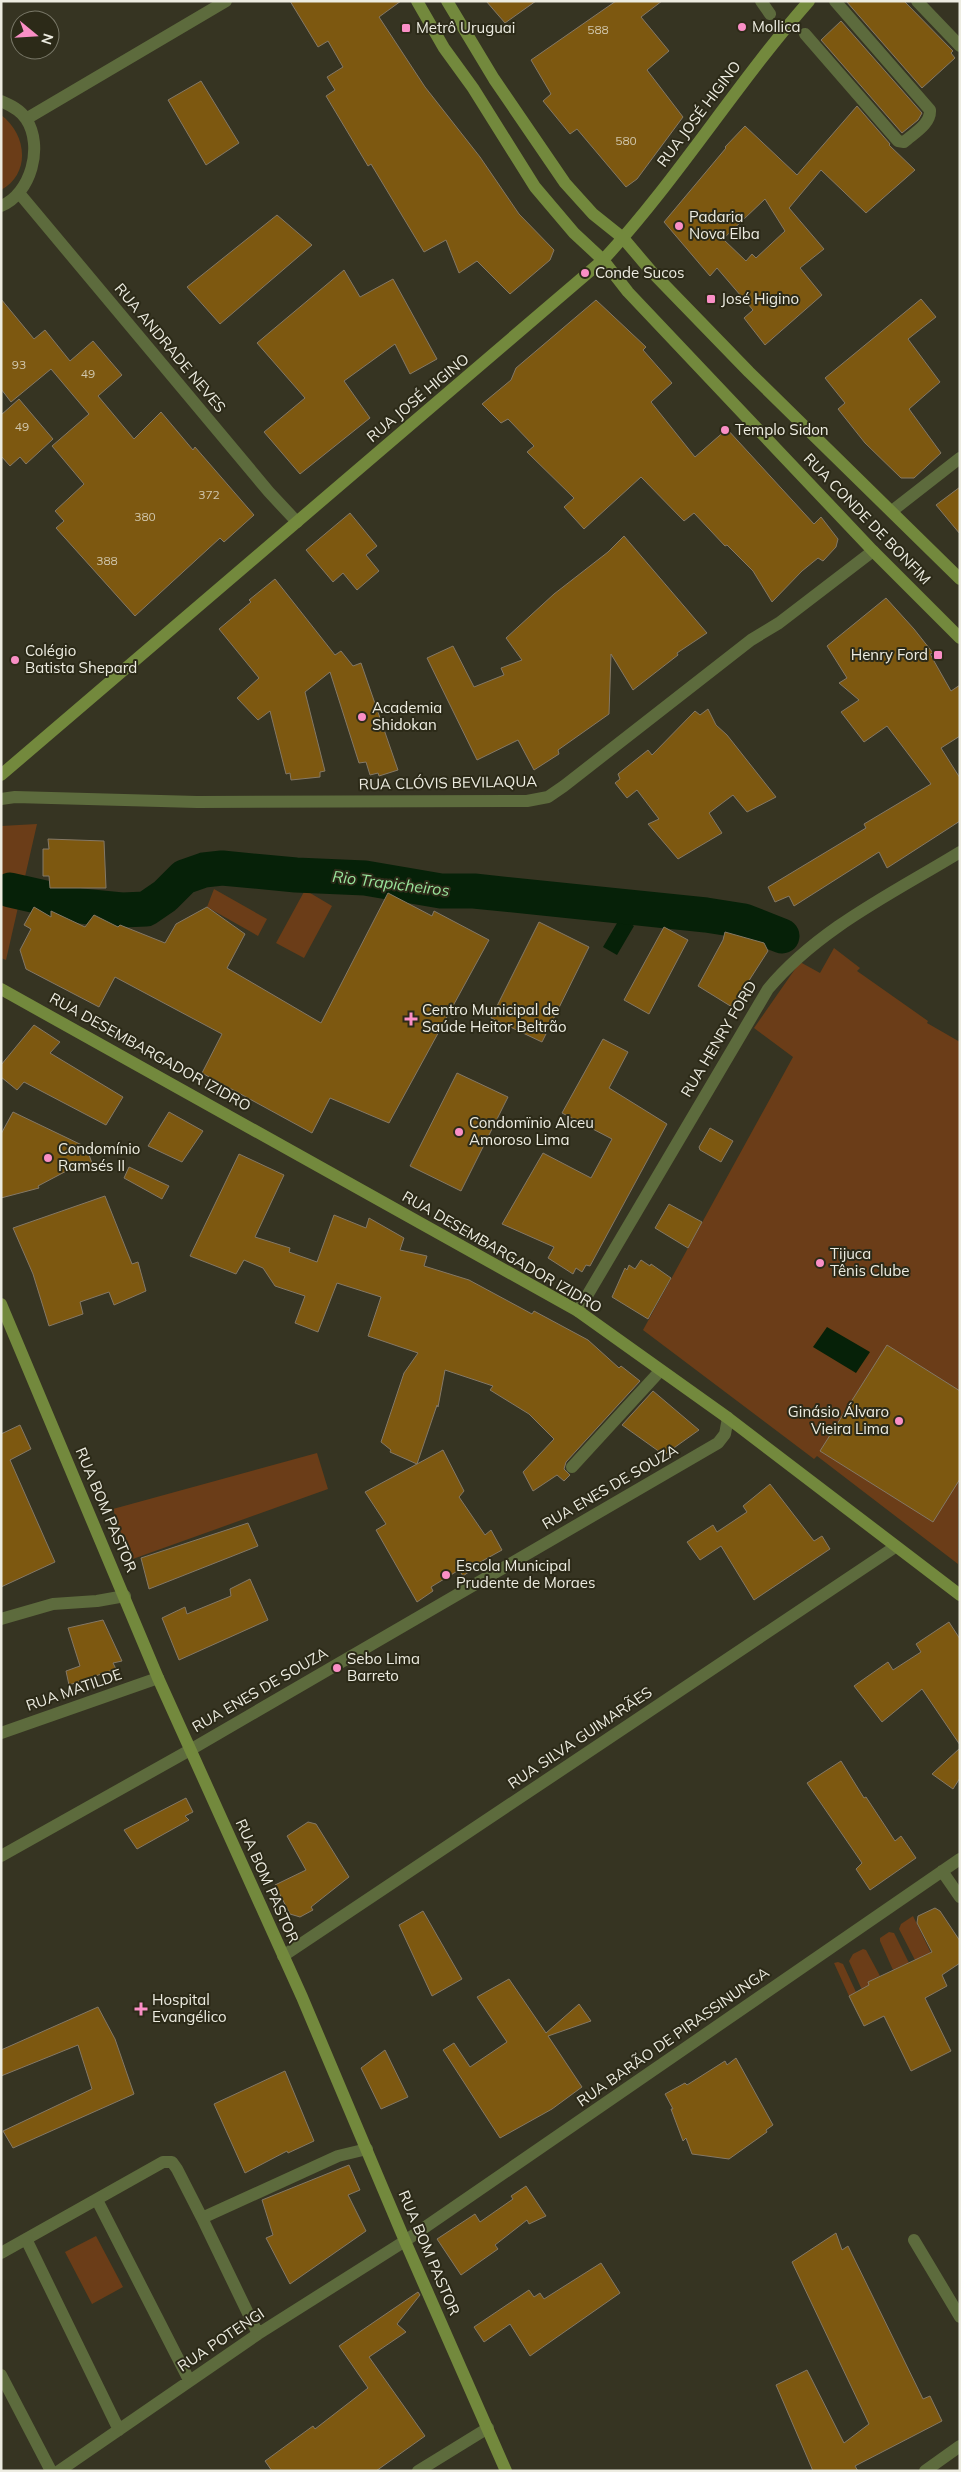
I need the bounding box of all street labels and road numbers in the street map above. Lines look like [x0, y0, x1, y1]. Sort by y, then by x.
street label: RUA JOSÉ HIGINO [653, 57, 745, 170]
street label: RUA ANDRADE NEVES [111, 279, 230, 416]
street label: RUA JOSÉ HIGINO [363, 349, 473, 446]
street label: RUA CONDE DE BONFIM [800, 449, 935, 588]
street label: RUA CLÓVIS BEVILAQUA [359, 771, 537, 794]
street label: RUA HENRY FORD [676, 977, 761, 1100]
street label: RUA DESEMBARGADOR IZIDRO [46, 988, 254, 1115]
street label: RUA DESEMBARGADOR IZIDRO [399, 1186, 605, 1317]
street label: RUA ENES DE SOUZA [538, 1440, 681, 1533]
street label: RUA BOM PASTOR [72, 1444, 141, 1575]
street label: RUA ENES DE SOUZA [188, 1643, 331, 1736]
street label: RUA MATILDE [23, 1664, 124, 1715]
street label: RUA SILVA GUIMARÃES [504, 1682, 655, 1793]
street label: RUA BOM PASTOR [232, 1816, 303, 1946]
street label: RUA BARÃO DE PIRASSINUNGA [573, 1963, 773, 2110]
street label: RUA BOM PASTOR [395, 2187, 464, 2318]
street label: RUA POTENGI [174, 2304, 268, 2376]

